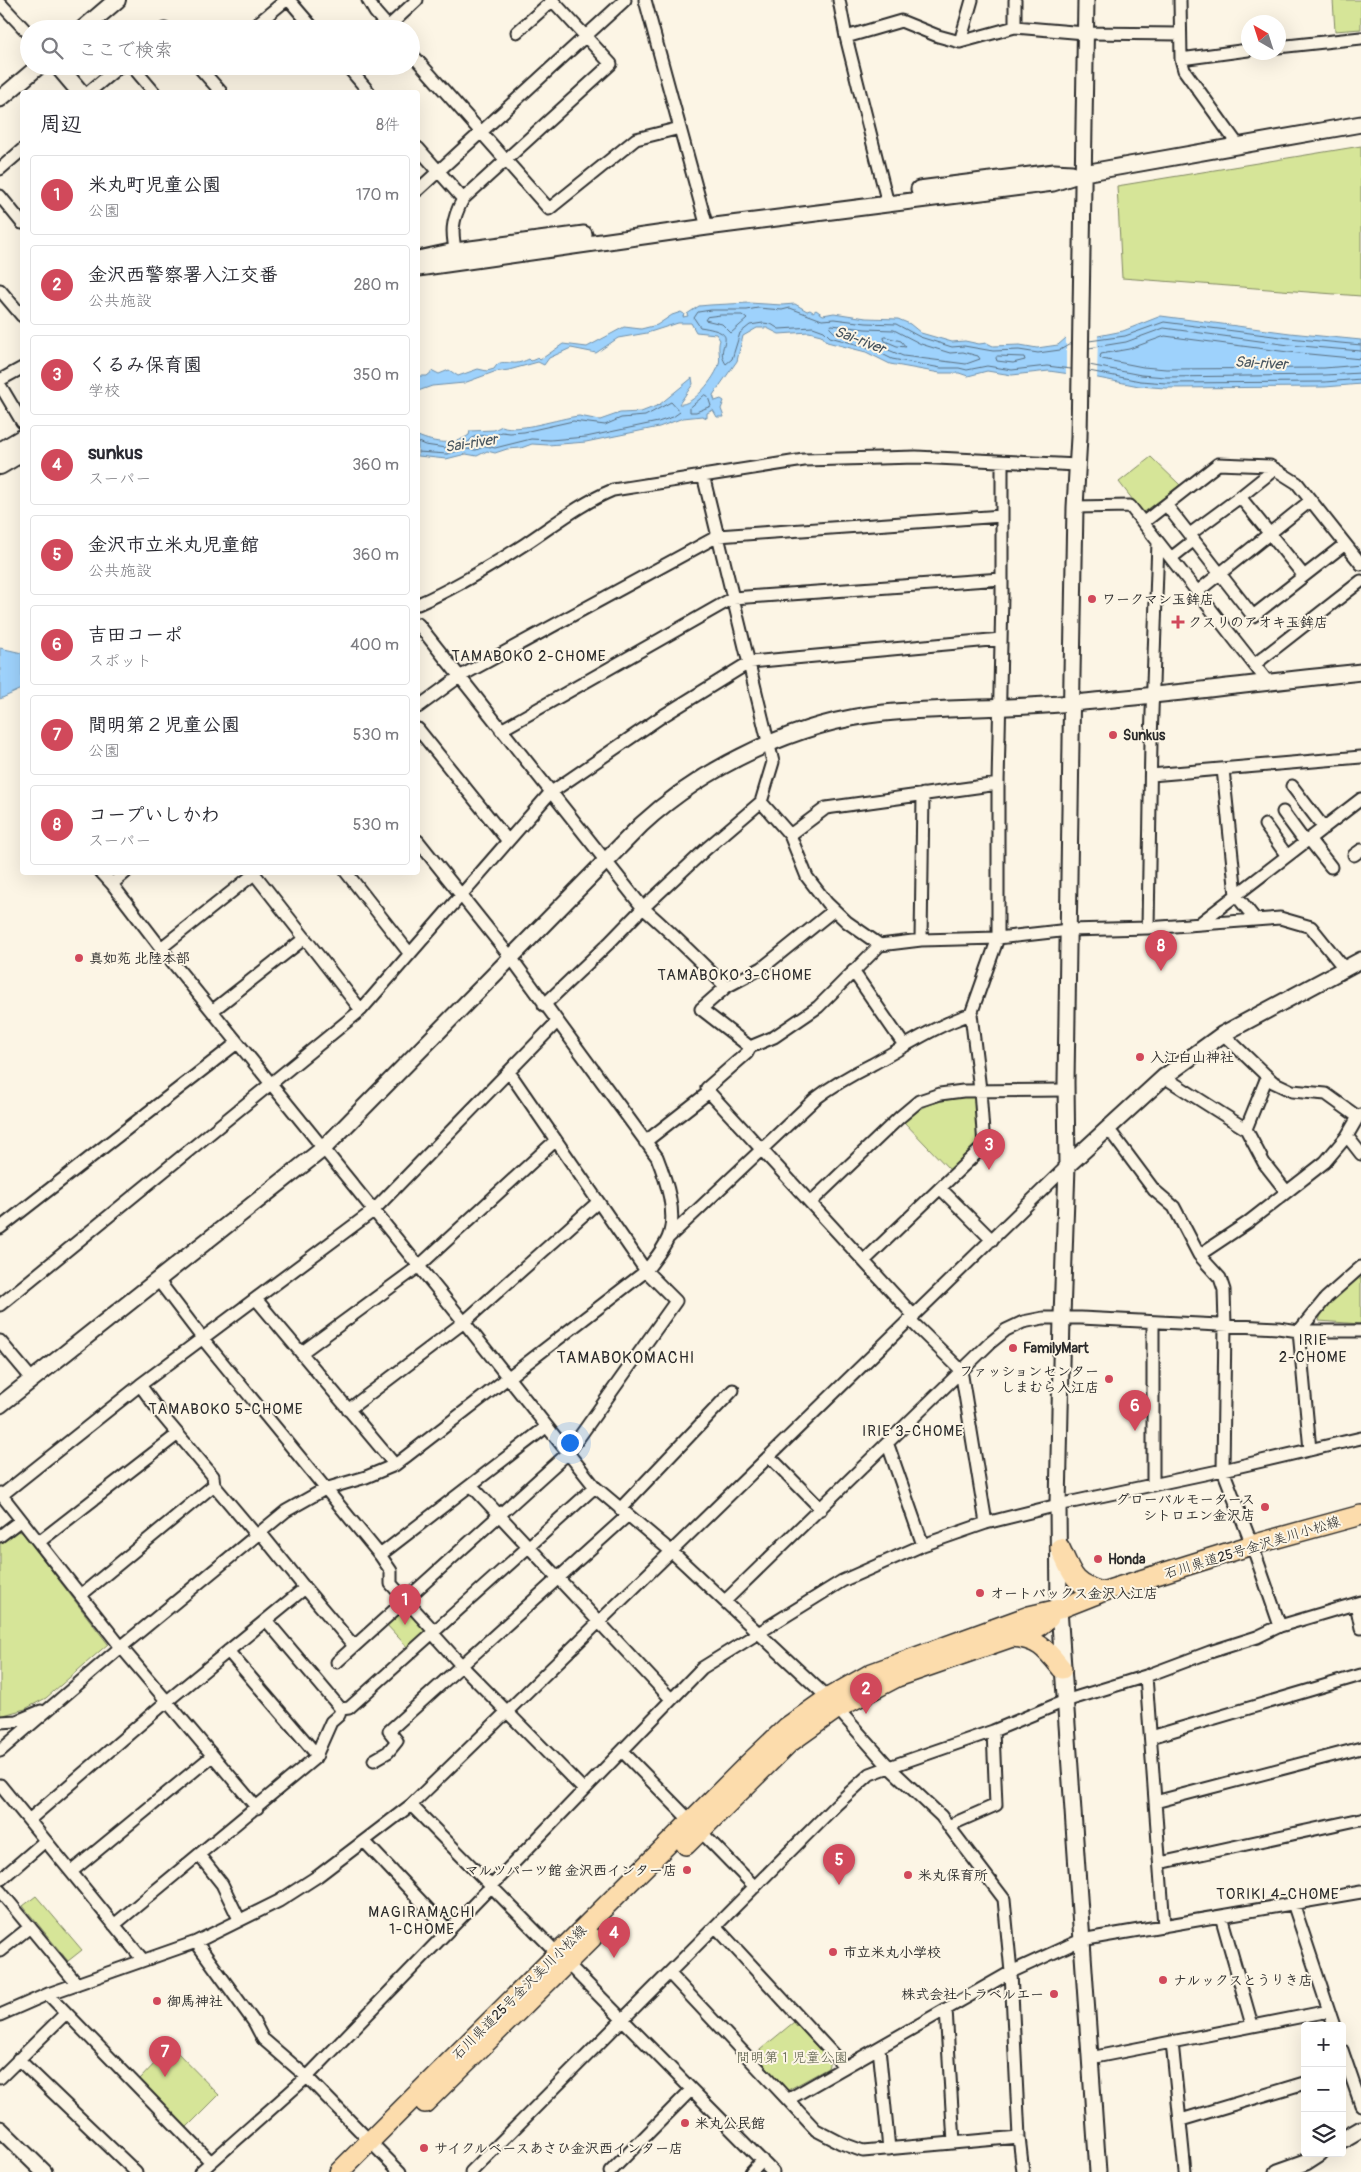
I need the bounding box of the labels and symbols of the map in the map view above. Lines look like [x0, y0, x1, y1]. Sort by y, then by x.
north arrow [1241, 15, 1286, 60]
water label: Sai-river [832, 322, 889, 359]
water label: Sai-river [1234, 353, 1289, 374]
water label: Sai-river [444, 430, 500, 457]
place label: ワークマン玉鉾店 [1102, 591, 1214, 608]
marker: ワークマン玉鉾店 [1086, 593, 1098, 605]
place label: クスリのアオキ玉鉾店 [1188, 614, 1328, 631]
marker: クスリのアオキ玉鉾店 [1172, 616, 1184, 628]
district label: TAMABOKO 2-CHOME [451, 647, 607, 666]
place label: Sunkus [1123, 727, 1166, 744]
marker: Sunkus [1107, 729, 1119, 741]
pin: 8 [1145, 930, 1177, 971]
place label: 真如苑 北陸本部 [89, 950, 190, 967]
marker: 真如苑 北陸本部 [73, 952, 85, 964]
district label: TAMABOKO 3-CHOME [657, 966, 813, 985]
place label: 入江白山神社 [1150, 1049, 1234, 1066]
marker: 入江白山神社 [1134, 1051, 1146, 1063]
pin: 3 [973, 1129, 1005, 1170]
district label: IRIE 2-CHOME [1279, 1331, 1347, 1367]
place label: FamilyMart [1023, 1340, 1089, 1357]
marker: FamilyMart [1007, 1342, 1019, 1354]
district label: TAMABOKOMACHI [557, 1348, 695, 1368]
place label: ファッションセンター しまむら入江店 [959, 1363, 1099, 1396]
marker: ファッションセンター しまむら入江店 [1103, 1373, 1115, 1385]
pin: 6 [1119, 1390, 1151, 1431]
district label: TAMABOKO 5-CHOME [149, 1400, 303, 1419]
district label: IRIE 3-CHOME [862, 1422, 964, 1441]
your location [557, 1430, 583, 1456]
place label: グローバルモータース シトロエン金沢店 [1116, 1491, 1255, 1524]
marker: グローバルモータース シトロエン金沢店 [1259, 1501, 1271, 1513]
street label: 石川県道25号金沢美川小松線 [1162, 1513, 1342, 1582]
place label: Honda [1108, 1551, 1146, 1568]
marker: Honda [1092, 1553, 1104, 1565]
pin: 1 [389, 1584, 421, 1625]
place label: オートバックス金沢入江店 [990, 1585, 1158, 1602]
marker: オートバックス金沢入江店 [974, 1587, 986, 1599]
pin: 2 [850, 1673, 882, 1714]
pin: 5 [823, 1844, 855, 1885]
place label: マルツパーツ館 金沢西インター店 [465, 1862, 677, 1879]
marker: マルツパーツ館 金沢西インター店 [681, 1864, 693, 1876]
place label: 米丸保育所 [918, 1867, 988, 1884]
marker: 米丸保育所 [902, 1869, 914, 1881]
district label: TORIKI 4-CHOME [1216, 1885, 1340, 1904]
district label: MAGIRAMACHI 1-CHOME [368, 1903, 476, 1939]
pin: 4 [598, 1917, 630, 1958]
street label: 石川県道25号金沢美川小松線 [448, 1921, 590, 2063]
place label: 市立米丸小学校 [843, 1944, 941, 1961]
marker: 市立米丸小学校 [827, 1946, 839, 1958]
place label: ナルックスとうりき店 [1173, 1972, 1313, 1989]
marker: ナルックスとうりき店 [1157, 1974, 1169, 1986]
place label: 株式会社 トラベルエー [901, 1986, 1044, 2003]
marker: 株式会社 トラベルエー [1048, 1988, 1060, 2000]
place label: 御馬神社 [167, 1993, 223, 2010]
marker: 御馬神社 [151, 1995, 163, 2007]
pin: 7 [149, 2036, 181, 2077]
park label: 間明第１児童公園 [736, 2049, 848, 2066]
place label: 米丸公民館 [695, 2115, 765, 2132]
marker: 米丸公民館 [679, 2117, 691, 2129]
place label: サイクルベースあさひ金沢西インター店 [434, 2140, 683, 2157]
marker: サイクルベースあさひ金沢西インター店 [418, 2142, 430, 2154]

